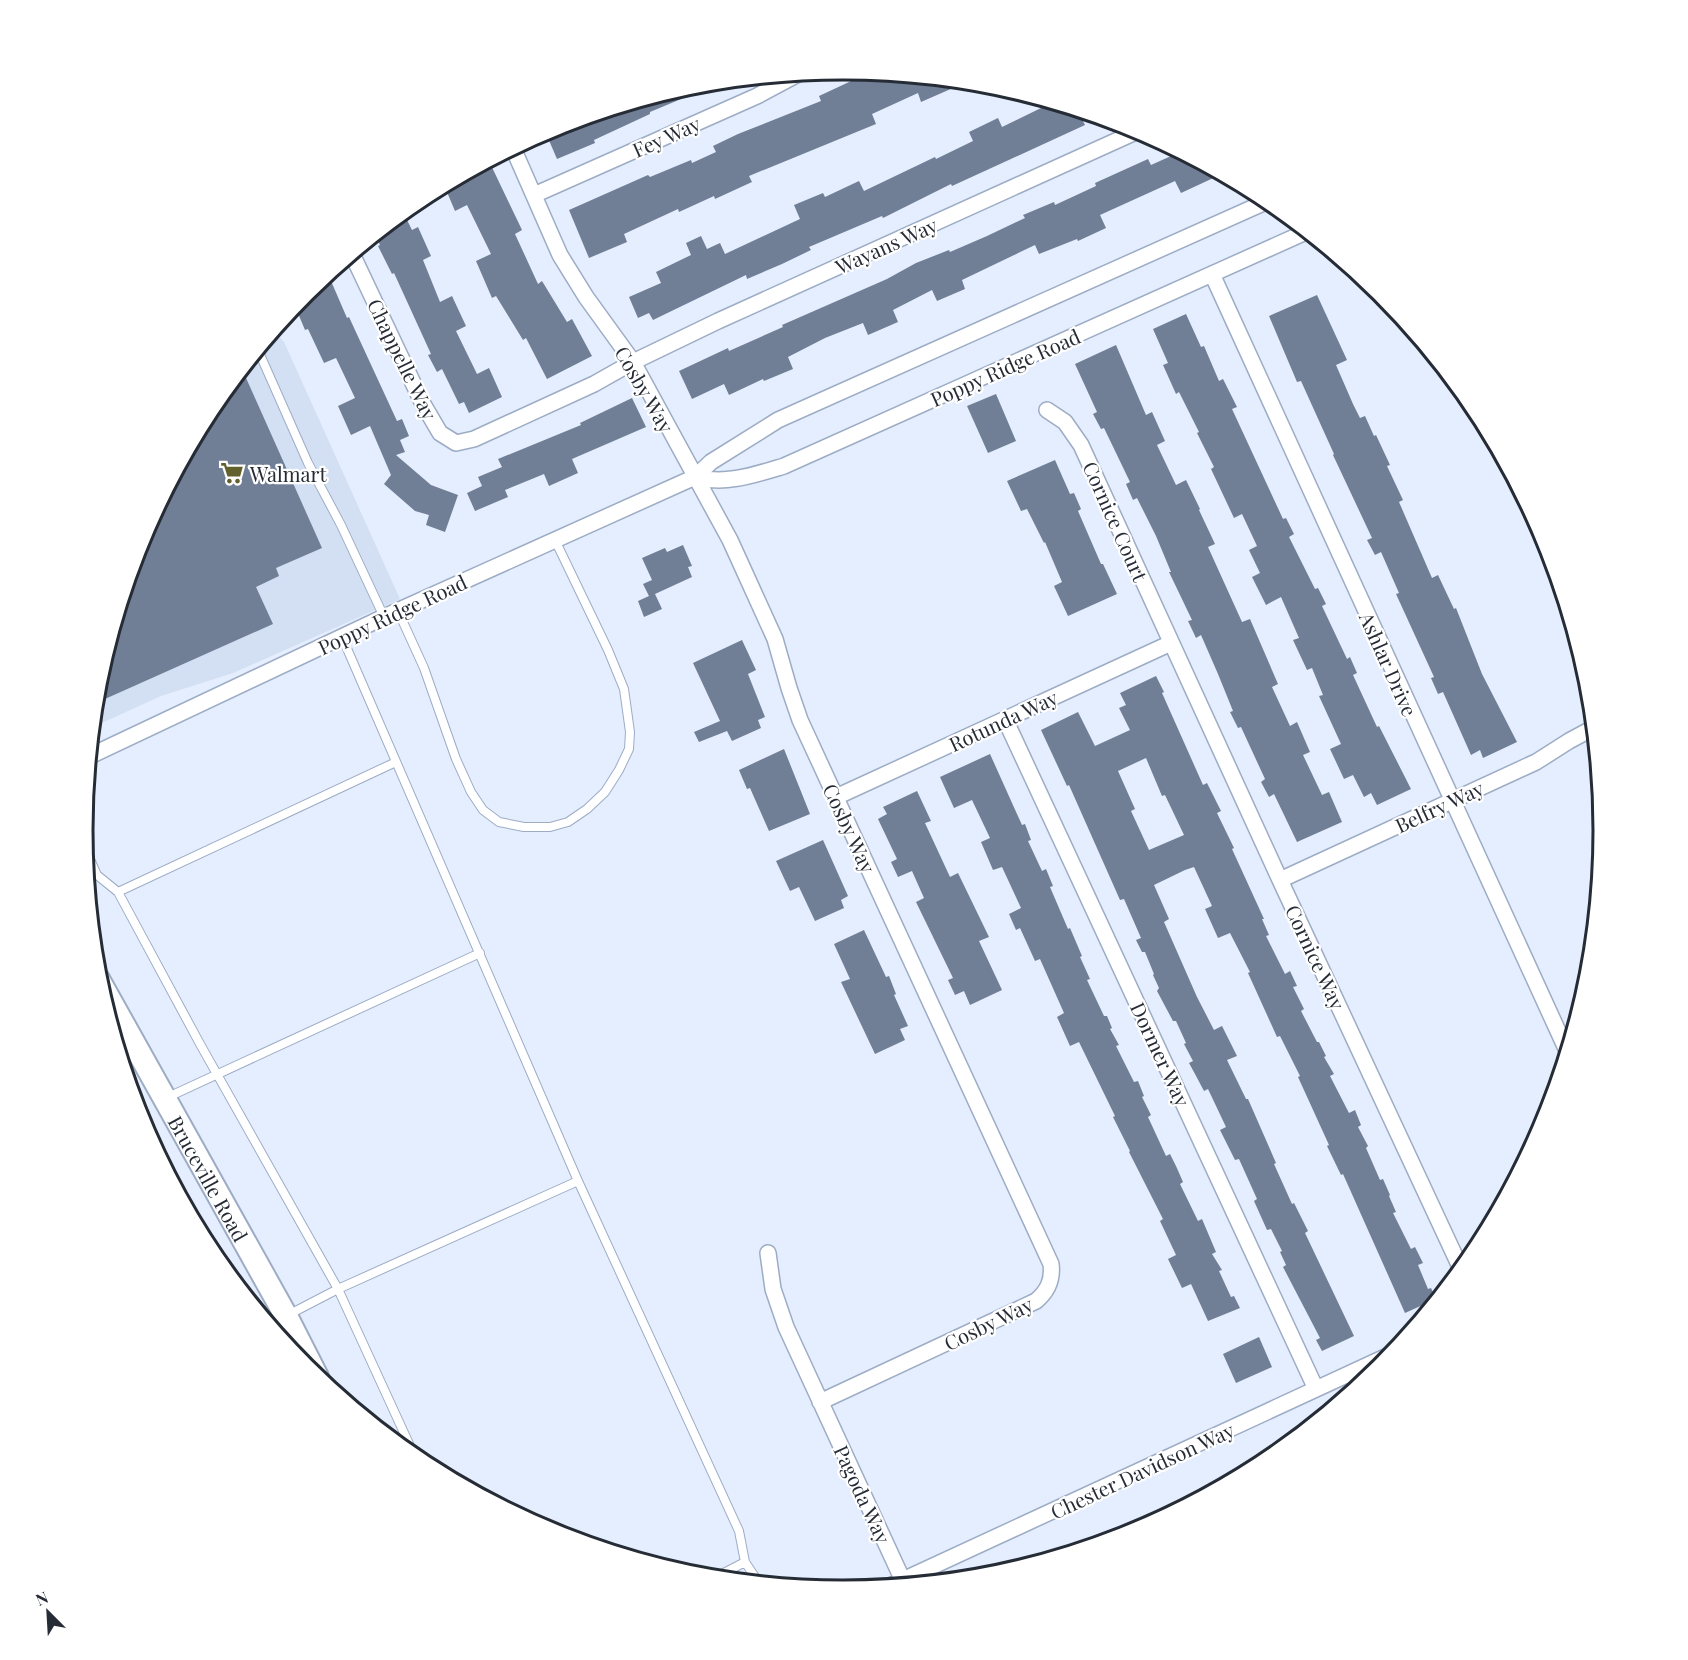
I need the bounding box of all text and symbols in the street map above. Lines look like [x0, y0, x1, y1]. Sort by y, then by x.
street label: Fey Way [628, 109, 704, 163]
street label: Wayans Way [830, 210, 941, 280]
street label: Chappelle Way [362, 294, 444, 424]
street label: Poppy Ridge Road [926, 322, 1085, 412]
street label: Cosby Way [609, 341, 681, 437]
street label: Cornice Court [1078, 457, 1155, 586]
supermarket icon: Walmart [219, 460, 245, 486]
place label: Walmart [249, 460, 327, 487]
street label: Poppy Ridge Road [313, 568, 471, 660]
street label: Ashlar Drive [1354, 607, 1424, 720]
street label: Rotunda Way [944, 683, 1062, 757]
street label: Belfry Way [1390, 774, 1488, 838]
street label: Cosby Way [818, 779, 882, 877]
street label: Cornice Way [1280, 900, 1352, 1014]
street label: Dormer Way [1125, 998, 1197, 1110]
street label: Bruceville Road [163, 1110, 255, 1246]
street label: Cosby Way [939, 1290, 1037, 1356]
street label: Chester Davidson Way [1046, 1416, 1238, 1524]
street label: Pagoda Way [828, 1440, 898, 1548]
north arrow [18, 1582, 78, 1642]
text: N [32, 1586, 52, 1610]

